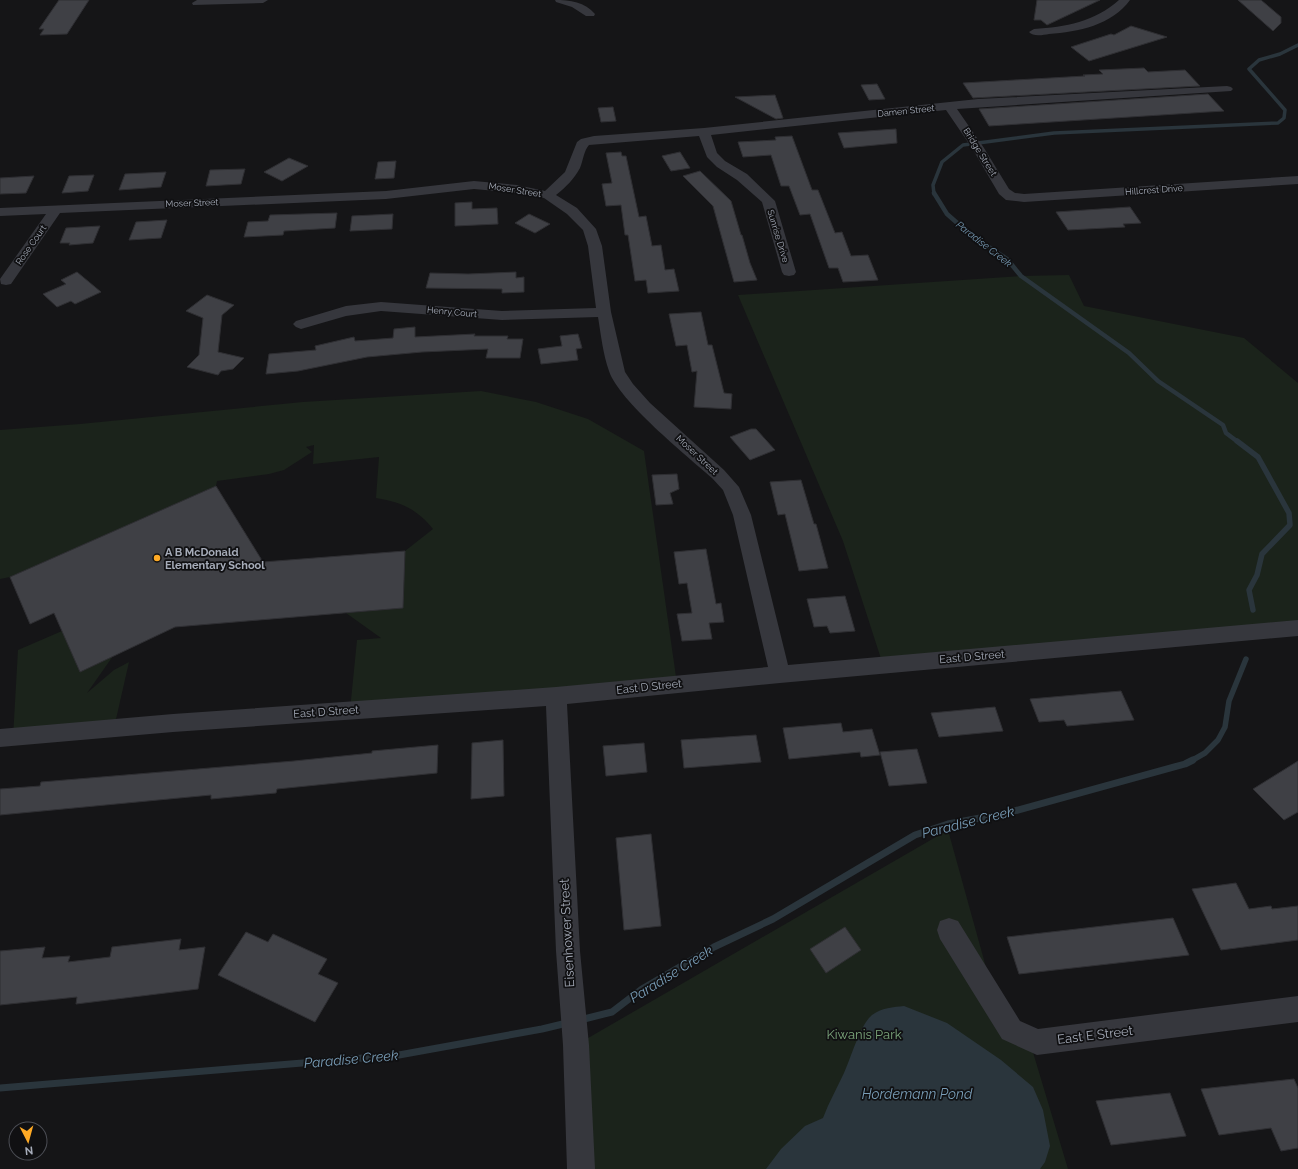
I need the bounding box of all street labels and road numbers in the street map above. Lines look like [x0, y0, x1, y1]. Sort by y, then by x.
street label: Damen Street [877, 103, 935, 119]
street label: Bridge Street [961, 126, 999, 178]
street label: Moser Street [488, 181, 542, 199]
street label: Hillcrest Drive [1125, 183, 1184, 197]
street label: Moser Street [165, 197, 219, 209]
street label: Sunrise Drive [765, 208, 791, 264]
street label: Rose Court [14, 223, 48, 267]
street label: Henry Court [427, 305, 477, 319]
street label: Moser Street [674, 433, 720, 477]
street label: East D Street [939, 648, 1006, 666]
street label: East D Street [616, 677, 683, 697]
street label: East D Street [293, 703, 359, 721]
street label: Eisenhower Street [557, 878, 577, 988]
street label: East E Street [1056, 1023, 1134, 1047]

